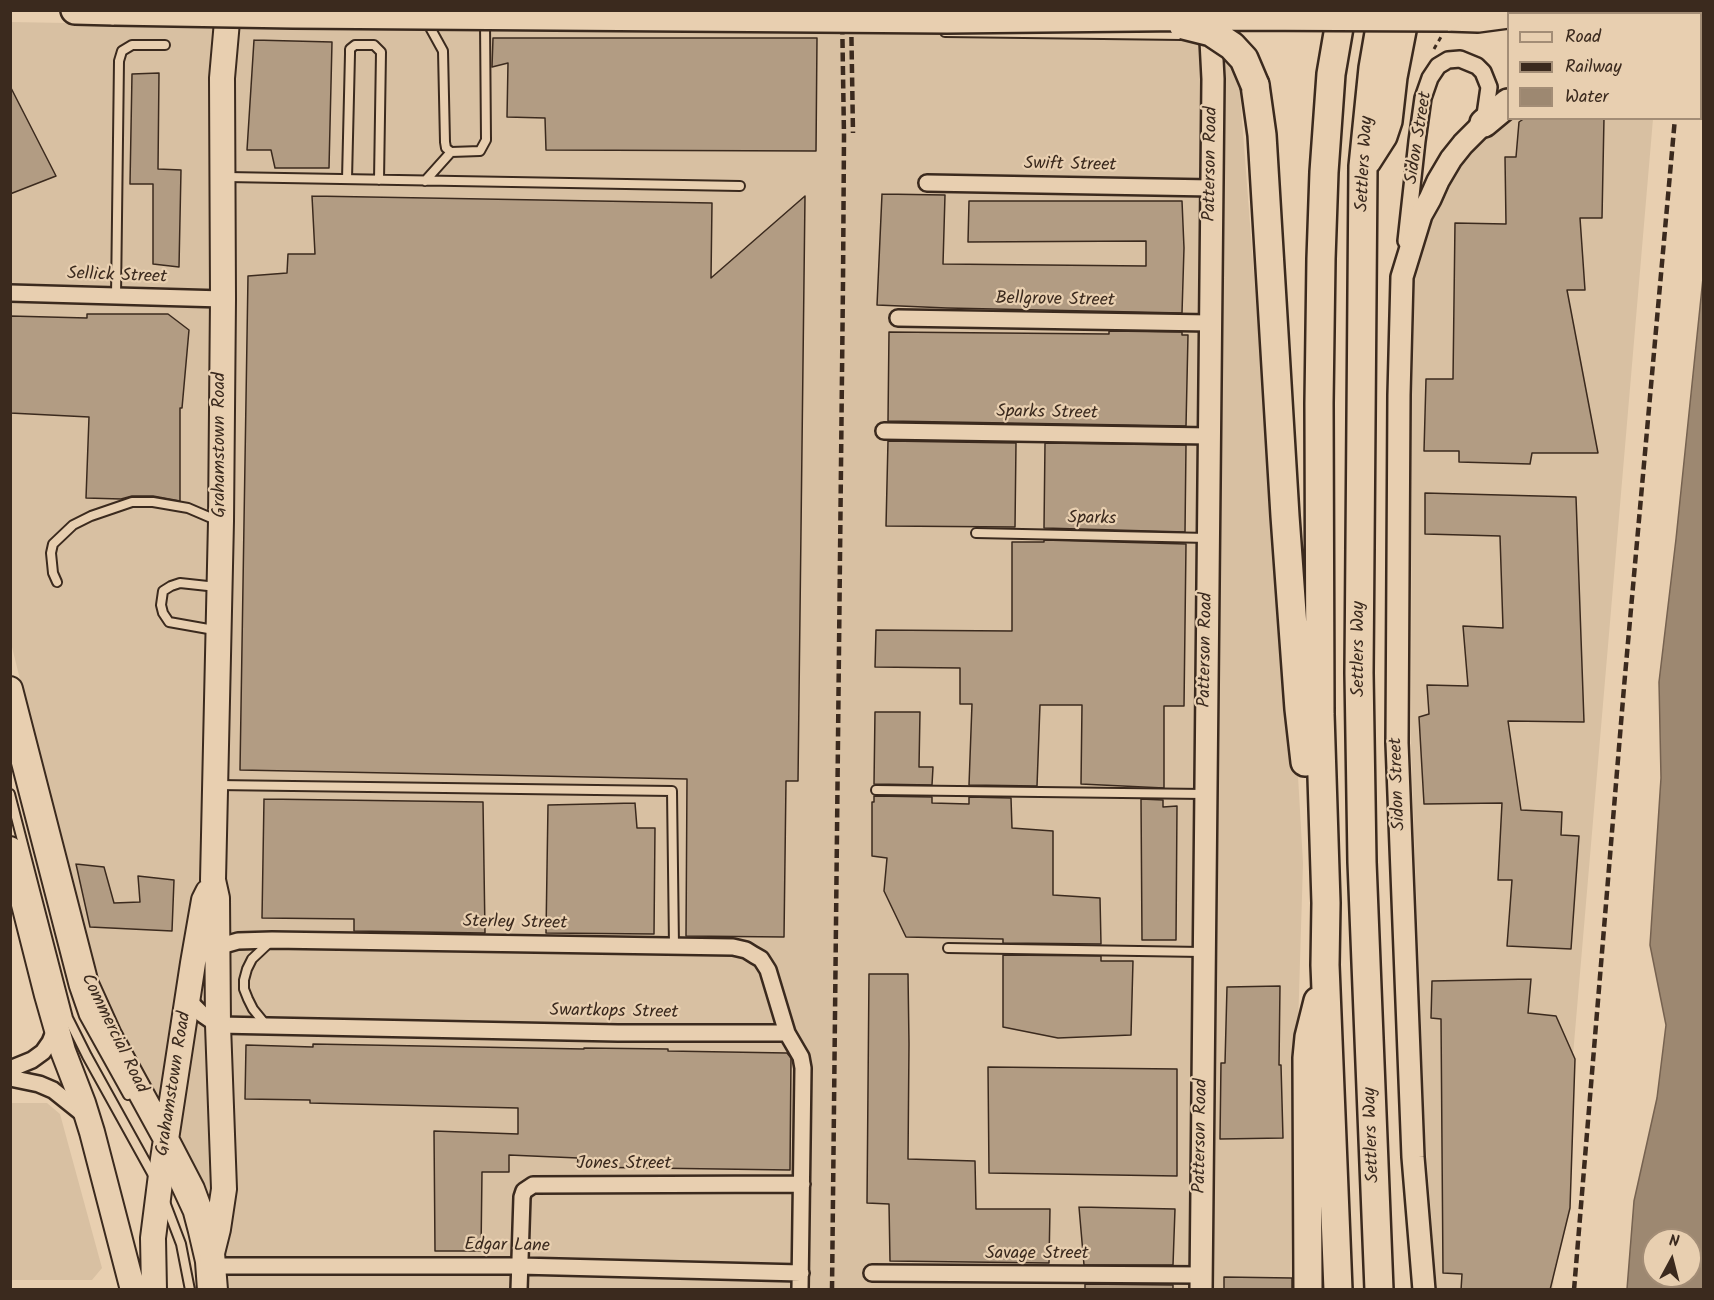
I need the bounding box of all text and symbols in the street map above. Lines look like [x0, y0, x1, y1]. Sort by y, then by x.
legend [1507, 12, 1702, 120]
text: Road [1565, 23, 1601, 52]
text: Railway [1565, 53, 1622, 82]
text: Water [1565, 83, 1609, 112]
street label: Sidon Street [1402, 90, 1438, 186]
street label: Patterson Road [1200, 106, 1224, 222]
street label: Settlers Way [1353, 116, 1379, 212]
street label: Swift Street [1024, 154, 1116, 178]
street label: Sellick Street [67, 264, 167, 290]
street label: Bellgrove Street [995, 289, 1115, 313]
street label: Grahamstown Road [210, 372, 232, 518]
street label: Sparks Street [996, 402, 1098, 426]
street label: Sparks [1067, 509, 1117, 531]
street label: Patterson Road [1195, 592, 1219, 708]
street label: Settlers Way [1349, 601, 1371, 697]
street label: Sidon Street [1387, 737, 1411, 831]
street label: Sterley Street [463, 912, 567, 936]
street label: Commercial Road [75, 971, 151, 1097]
street label: Swartkops Street [549, 1001, 679, 1025]
street label: Grahamstown Road [153, 1010, 197, 1158]
street label: Patterson Road [1190, 1078, 1214, 1194]
street label: Settlers Way [1361, 1087, 1385, 1183]
street label: Jones Street [577, 1154, 671, 1176]
north arrow [1642, 1228, 1702, 1288]
text: N [1667, 1229, 1681, 1255]
street label: Edgar Lane [464, 1235, 550, 1259]
street label: Savage Street [985, 1244, 1089, 1266]

